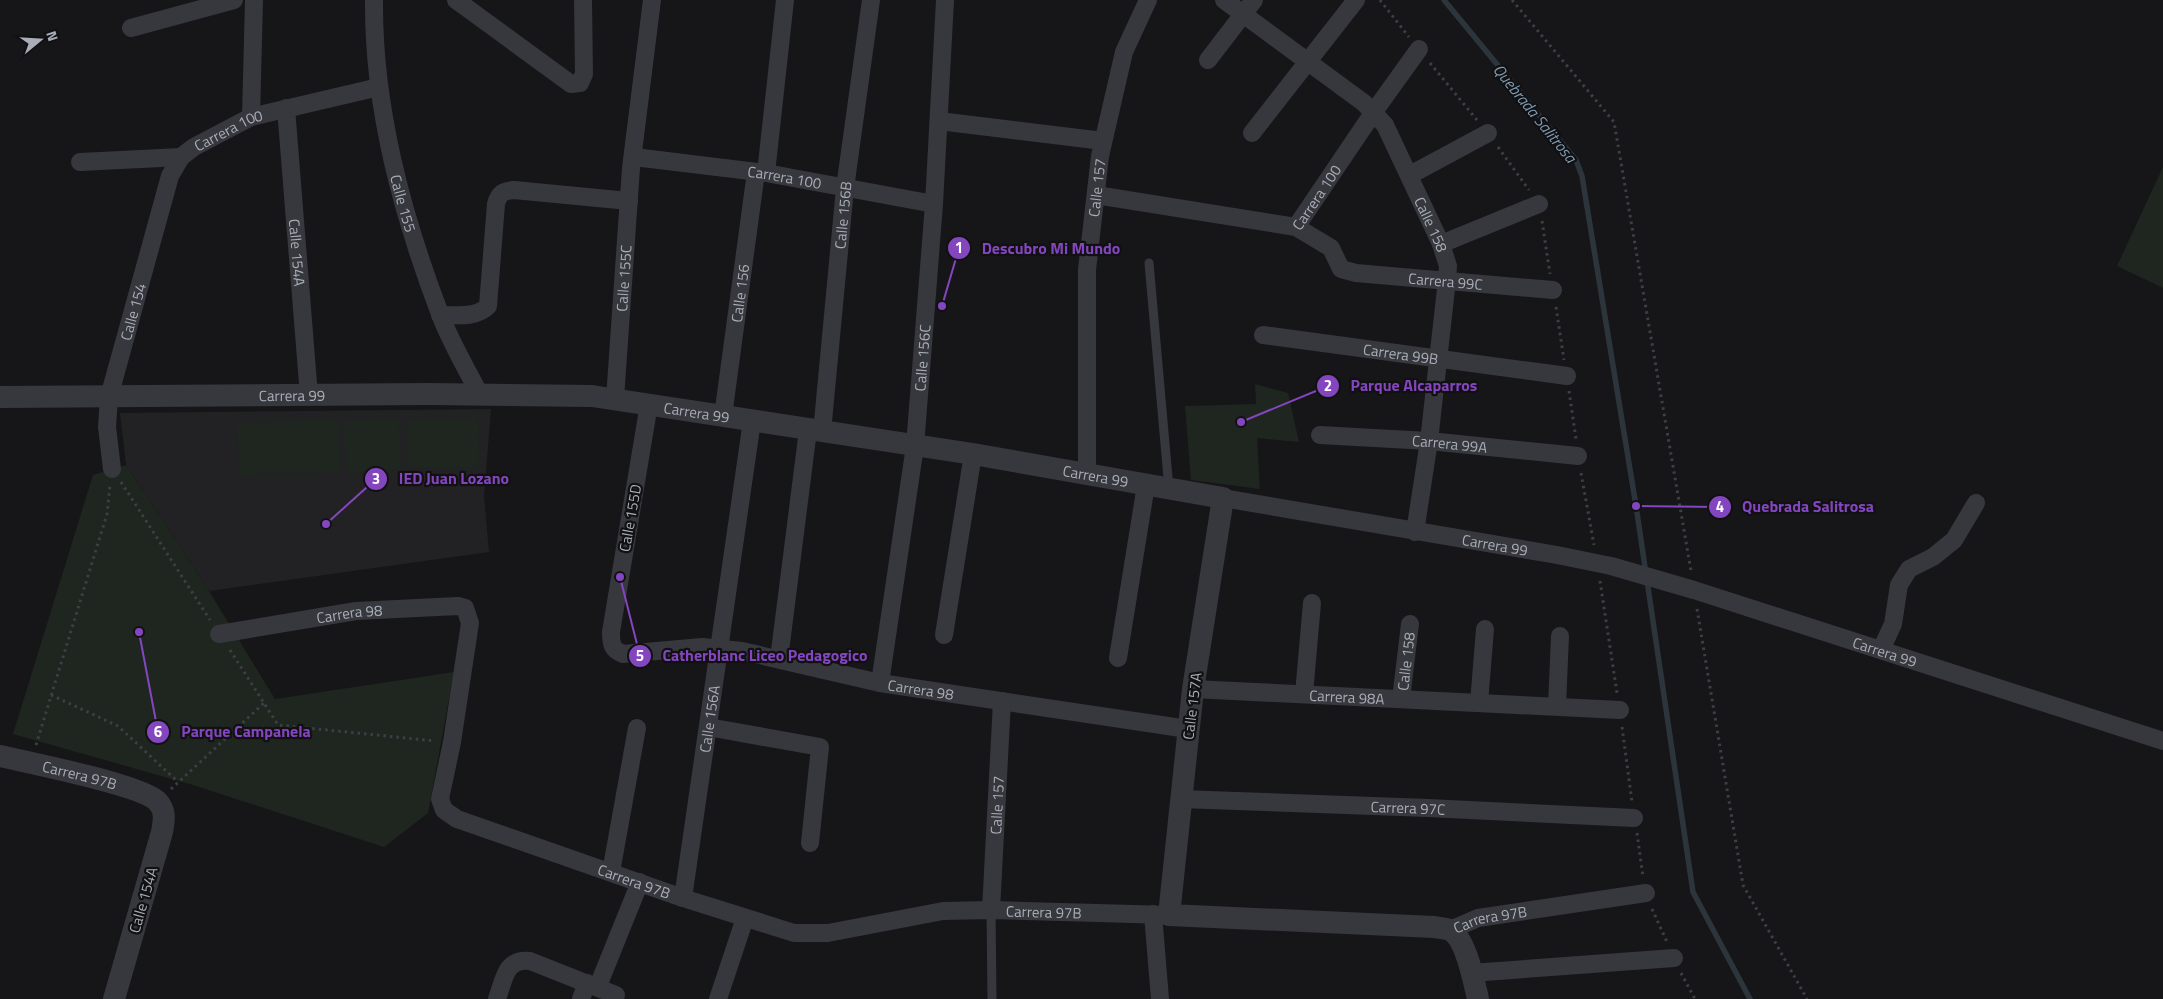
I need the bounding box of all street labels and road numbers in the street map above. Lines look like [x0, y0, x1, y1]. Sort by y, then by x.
street label: Carrera 100 [190, 103, 265, 157]
street label: Calle 157 [1082, 157, 1111, 218]
street label: Carrera 100 [746, 159, 824, 195]
street label: Carrera 100 [1286, 160, 1347, 235]
street label: Calle 155 [385, 172, 423, 235]
street label: Calle 156B [828, 180, 857, 250]
street label: Calle 158 [1409, 193, 1454, 255]
street label: Calle 154A [283, 218, 312, 287]
street label: Calle 155C [610, 244, 637, 312]
street label: Calle 156 [724, 262, 755, 324]
street label: Carrera 99C [1407, 266, 1484, 295]
street label: Calle 154 [114, 280, 151, 343]
street label: Calle 156C [908, 324, 936, 392]
street label: Carrera 99B [1362, 337, 1440, 370]
street label: Carrera 99 [259, 383, 325, 407]
street label: Carrera 99 [662, 396, 731, 428]
street label: Carrera 99A [1412, 429, 1488, 458]
street label: Carrera 99 [1061, 459, 1130, 493]
street label: Calle 155D [613, 482, 647, 554]
street label: Carrera 99 [1460, 528, 1530, 561]
street label: Carrera 98 [315, 598, 383, 629]
street label: Carrera 99 [1850, 630, 1920, 673]
street label: Calle 158 [1391, 631, 1420, 692]
street label: Calle 157A [1176, 671, 1208, 741]
street label: Carrera 98 [886, 673, 955, 705]
street label: Carrera 98A [1309, 683, 1385, 710]
street label: Calle 156A [693, 684, 725, 754]
street label: Carrera 97B [40, 754, 120, 795]
street label: Calle 157 [983, 775, 1010, 835]
street label: Carrera 97C [1370, 794, 1446, 820]
street label: Carrera 97B [595, 858, 674, 904]
street label: Calle 154A [123, 864, 163, 936]
street label: Carrera 97B [1006, 899, 1082, 924]
street label: Carrera 97B [1449, 899, 1528, 939]

